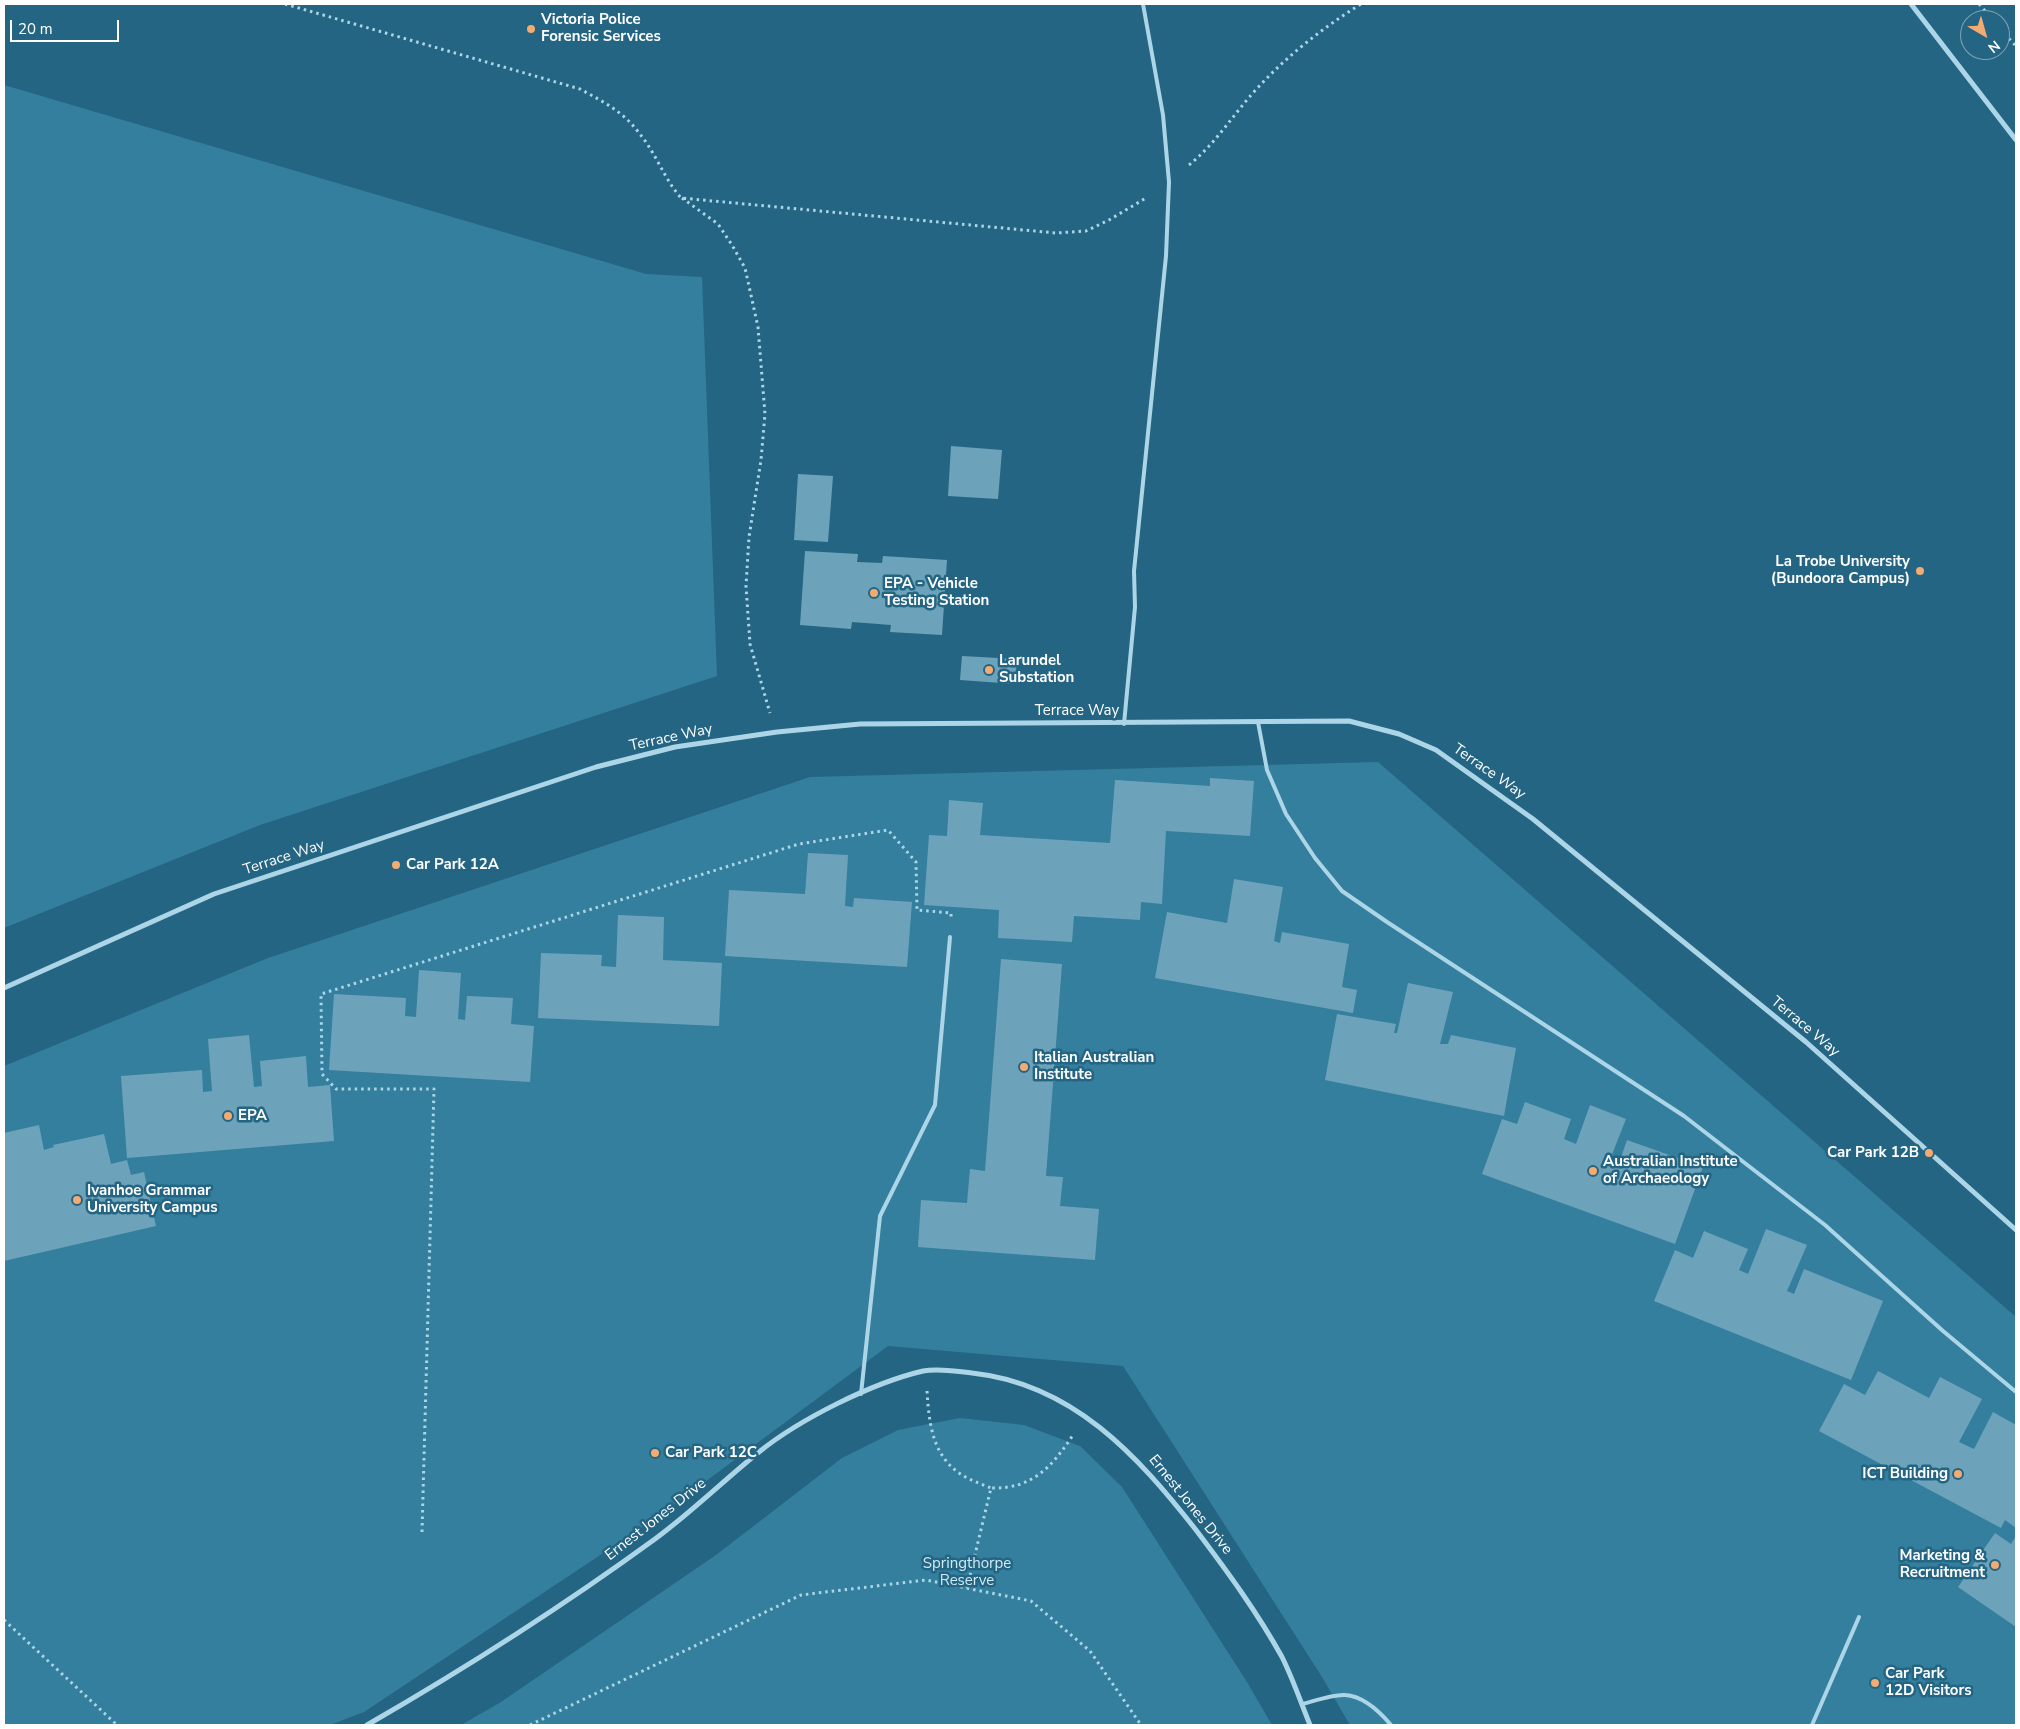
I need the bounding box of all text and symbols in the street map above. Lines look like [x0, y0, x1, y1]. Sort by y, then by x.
scale bar [12, 10, 121, 42]
north arrow [1960, 10, 2010, 60]
place label: Victoria Police Forensic Services [541, 11, 661, 46]
text: 20 m [18, 19, 53, 39]
marker: Victoria Police Forensic Services [525, 23, 537, 35]
text: N [1984, 36, 2004, 57]
place label: La Trobe University (Bundoora Campus) [1771, 553, 1910, 588]
marker: La Trobe University (Bundoora Campus) [1914, 565, 1926, 577]
place label: EPA - Vehicle Testing Station [884, 575, 989, 610]
marker: EPA - Vehicle Testing Station [868, 587, 880, 599]
place label: Larundel Substation [999, 652, 1074, 687]
marker: Larundel Substation [983, 664, 995, 676]
street label: Terrace Way [1035, 702, 1119, 720]
street label: Terrace Way [628, 720, 714, 756]
street label: Terrace Way [1449, 740, 1529, 804]
street label: Terrace Way [241, 836, 327, 880]
place label: Car Park 12A [406, 856, 499, 874]
marker: Car Park 12A [390, 859, 402, 871]
street label: Terrace Way [1767, 993, 1843, 1061]
place label: Italian Australian Institute [1034, 1049, 1154, 1084]
marker: Italian Australian Institute [1018, 1061, 1030, 1073]
place label: EPA [238, 1107, 267, 1125]
marker: EPA [222, 1110, 234, 1122]
place label: Car Park 12B [1827, 1144, 1919, 1162]
marker: Car Park 12B [1923, 1147, 1935, 1159]
place label: Australian Institute of Archaeology [1603, 1153, 1738, 1188]
marker: Australian Institute of Archaeology [1587, 1165, 1599, 1177]
place label: Ivanhoe Grammar University Campus [87, 1182, 218, 1217]
marker: Ivanhoe Grammar University Campus [71, 1194, 83, 1206]
place label: Car Park 12C [665, 1444, 757, 1462]
marker: Car Park 12C [649, 1447, 661, 1459]
street label: Ernest Jones Drive [1144, 1451, 1236, 1559]
place label: ICT Building [1862, 1465, 1948, 1483]
marker: ICT Building [1952, 1468, 1964, 1480]
street label: Ernest Jones Drive [602, 1475, 710, 1565]
place label: Marketing & Recruitment [1900, 1547, 1985, 1582]
park label: Springthorpe Reserve [923, 1555, 1011, 1590]
marker: Marketing & Recruitment [1989, 1559, 2001, 1571]
place label: Car Park 12D Visitors [1885, 1665, 1972, 1700]
marker: Car Park 12D Visitors [1869, 1677, 1881, 1689]

